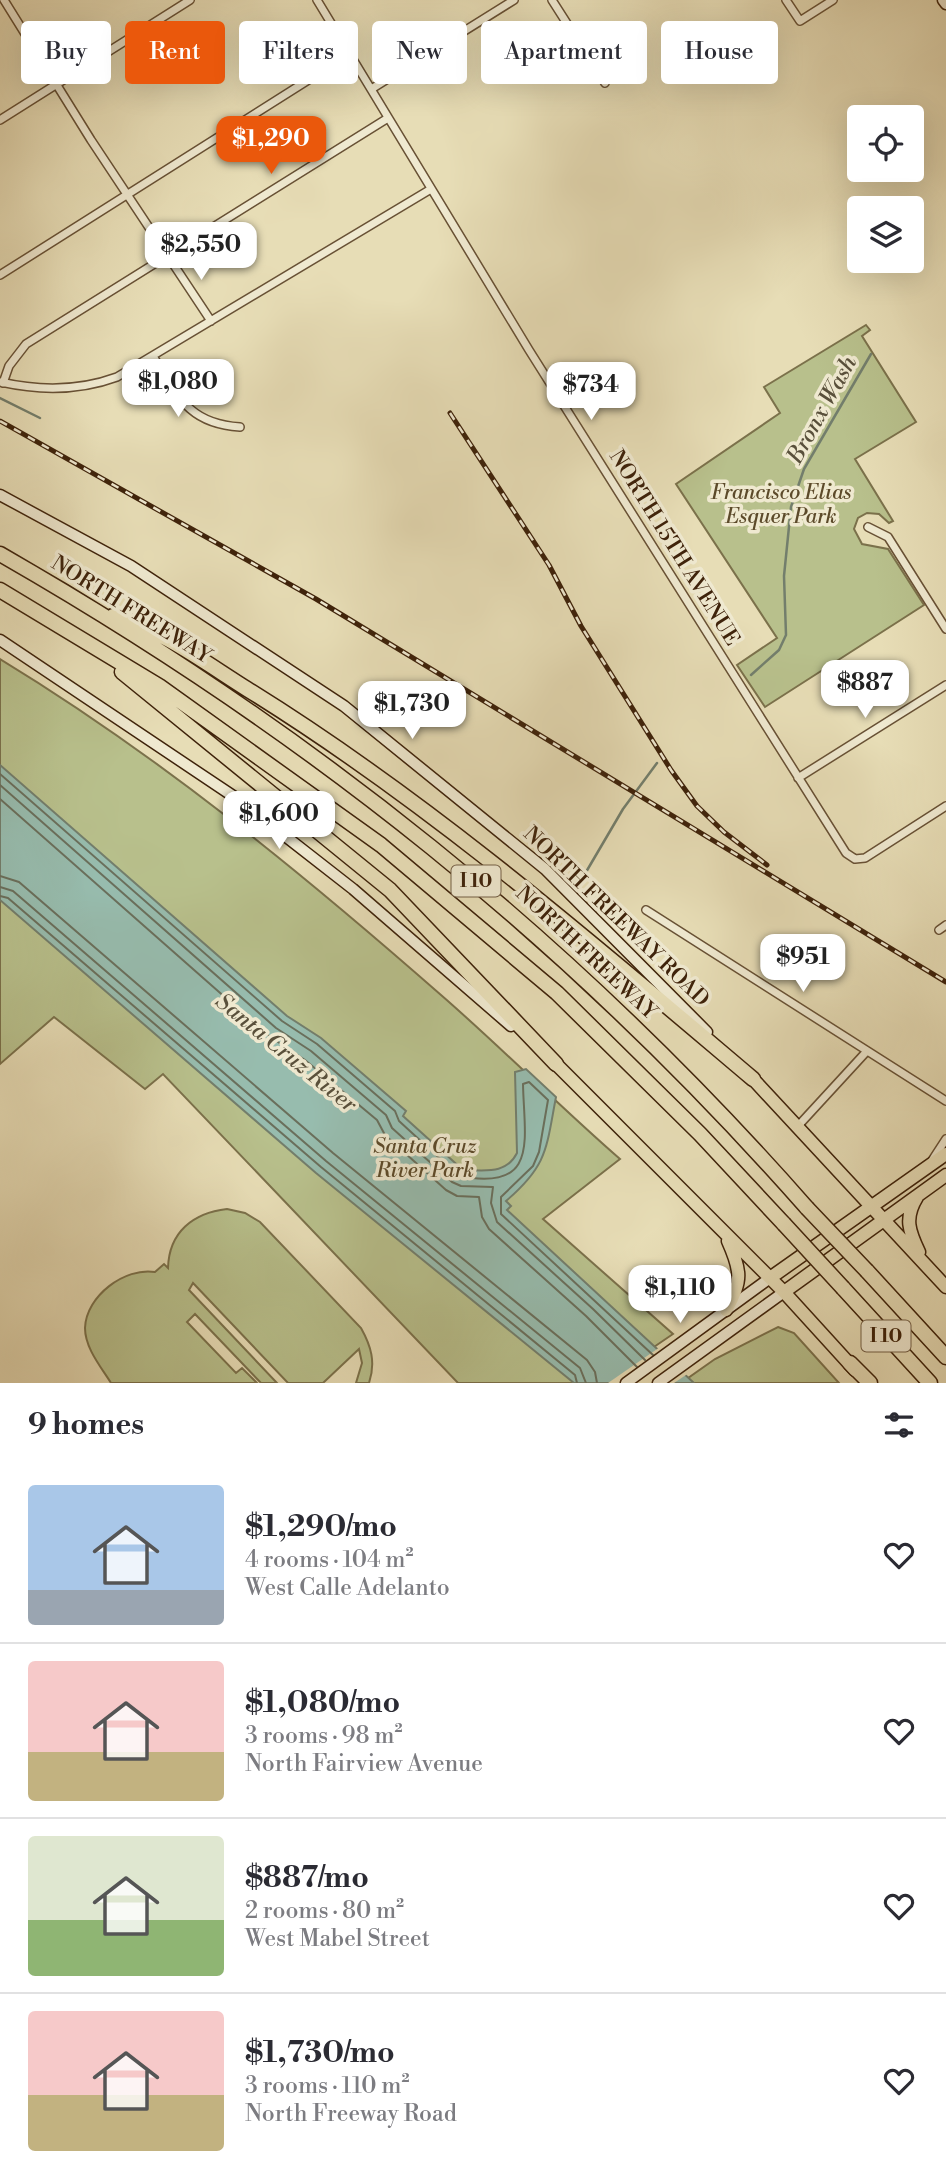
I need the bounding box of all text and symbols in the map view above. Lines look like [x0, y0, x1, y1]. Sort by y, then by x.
chip: Buy [21, 21, 111, 84]
chip: Rent [125, 21, 225, 84]
chip: Filters [239, 21, 358, 84]
chip: New [372, 21, 467, 84]
chip: Apartment [481, 21, 647, 84]
chip: House [661, 21, 778, 84]
map controls [847, 105, 924, 273]
button: locate [847, 105, 924, 182]
pin: $1,290 [214, 116, 328, 176]
text: $1,290 [232, 125, 310, 153]
button: layers [847, 196, 924, 273]
pin: $2,550 [144, 222, 258, 282]
text: $2,550 [161, 231, 241, 259]
water label: Bronx Wash [780, 351, 863, 470]
pin: $1,080 [121, 360, 235, 419]
pin: $734 [550, 362, 632, 422]
text: $1,080 [138, 368, 218, 396]
text: $734 [563, 371, 619, 399]
street label: NORTH 15TH AVENUE [603, 445, 745, 651]
park label: Francisco Elias Esquer Park [711, 480, 852, 530]
street label: NORTH FREEWAY [46, 550, 217, 670]
pin: $887 [824, 660, 906, 720]
text: $887 [837, 669, 893, 697]
pin: $1,730 [355, 682, 469, 741]
text: $1,730 [374, 690, 450, 718]
pin: $1,600 [222, 792, 336, 851]
text: $1,600 [239, 800, 319, 828]
street label: NORTH FREEWAY ROAD [518, 822, 714, 1012]
road number: I 10 [452, 866, 500, 897]
street label: NORTH FREEWAY [510, 881, 662, 1025]
pin: $951 [762, 934, 844, 994]
text: $951 [776, 943, 830, 971]
water label: Santa Cruz River [210, 987, 363, 1119]
park label: Santa Cruz River Park [373, 1134, 477, 1184]
pin: $1,110 [623, 1266, 737, 1325]
text: $1,110 [644, 1274, 716, 1302]
road number: I 10 [862, 1320, 910, 1352]
text: 9 homes [28, 1406, 144, 1444]
icon: filters [880, 1406, 918, 1444]
text: $1,290/mo [245, 1508, 397, 1546]
icon: home [84, 1513, 168, 1597]
icon: heart [880, 1536, 918, 1574]
text: 4 rooms · 104 m² [245, 1546, 414, 1574]
text: West Calle Adelanto [245, 1574, 450, 1602]
text: $1,080/mo [245, 1684, 400, 1722]
icon: home [84, 1689, 168, 1773]
icon: heart [880, 1712, 918, 1750]
text: 3 rooms · 98 m² [245, 1722, 402, 1750]
text: North Fairview Avenue [245, 1750, 483, 1778]
text: $887/mo [245, 1859, 369, 1897]
icon: home [84, 1864, 168, 1948]
icon: heart [880, 1887, 918, 1925]
text: 2 rooms · 80 m² [245, 1897, 404, 1925]
text: West Mabel Street [245, 1925, 430, 1953]
text: $1,730/mo [245, 2034, 395, 2072]
icon: home [84, 2039, 168, 2123]
icon: heart [880, 2062, 918, 2100]
text: 3 rooms · 110 m² [245, 2072, 409, 2100]
text: North Freeway Road [245, 2100, 457, 2128]

